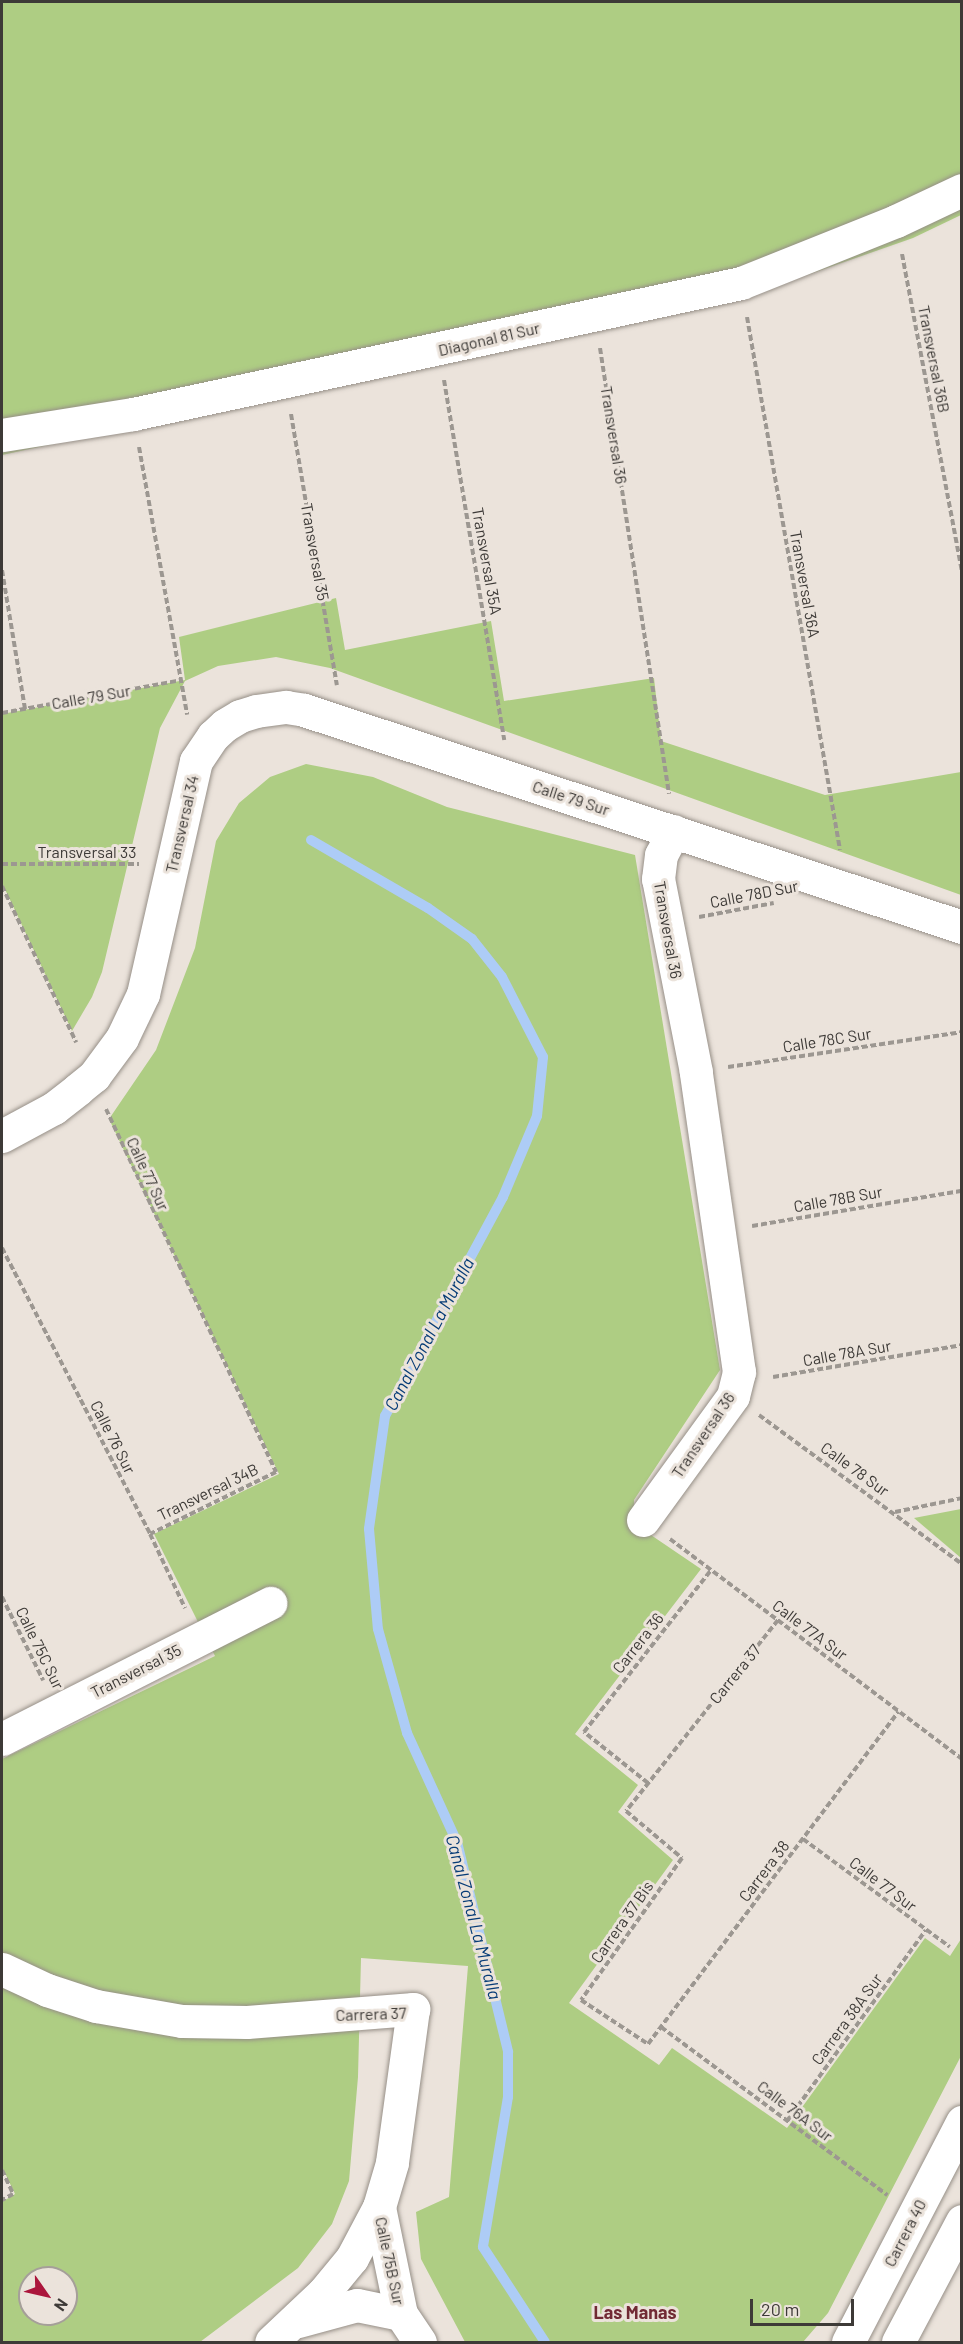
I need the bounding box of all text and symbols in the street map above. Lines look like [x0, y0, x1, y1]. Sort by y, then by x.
street label: Transversal 36B [914, 304, 954, 414]
street label: Diagonal 81 Sur [436, 318, 542, 360]
street label: Transversal 36 [597, 385, 631, 485]
street label: Transversal 35 [297, 502, 333, 602]
street label: Transversal 35A [468, 506, 506, 616]
street label: Transversal 36A [786, 529, 824, 639]
street label: Calle 79 Sur [50, 681, 132, 713]
street label: Transversal 34 [161, 773, 203, 875]
street label: Calle 79 Sur [530, 777, 612, 819]
street label: Transversal 33 [38, 842, 136, 862]
street label: Calle 78D Sur [708, 876, 800, 912]
street label: Transversal 36 [650, 880, 686, 980]
street label: Calle 78C Sur [781, 1024, 873, 1056]
street label: Calle 77 Sur [123, 1134, 173, 1214]
street label: Calle 78B Sur [792, 1182, 884, 1216]
water label: Canal Zonal La Muralla [380, 1254, 478, 1414]
street label: Calle 78A Sur [801, 1336, 893, 1370]
street label: Transversal 36 [667, 1389, 739, 1481]
street label: Calle 76 Sur [86, 1397, 140, 1477]
street label: Calle 78 Sur [817, 1438, 893, 1500]
street label: Transversal 34B [155, 1459, 261, 1525]
street label: Calle 77A Sur [769, 1596, 851, 1664]
street label: Calle 75C Sur [12, 1604, 68, 1692]
street label: Carrera 36 [608, 1609, 668, 1677]
street label: Transversal 35 [88, 1640, 184, 1702]
street label: Carrera 37 [705, 1640, 765, 1708]
water label: Canal Zonal La Muralla [442, 1832, 506, 2002]
street label: Carrera 38 [735, 1837, 793, 1905]
street label: Calle 77 Sur [846, 1853, 920, 1915]
street label: Carrera 37 Bis [587, 1877, 657, 1967]
street label: Carrera 38A Sur [807, 1970, 887, 2068]
street label: Carrera 37 [335, 2003, 407, 2025]
street label: Calle 76A Sur [754, 2076, 836, 2146]
street label: Carrera 40 [880, 2196, 930, 2270]
street label: Calle 75B Sur [371, 2215, 409, 2307]
north arrow [18, 2266, 78, 2326]
scale bar [753, 2287, 856, 2325]
text: N [51, 2295, 73, 2315]
text: 20 m [761, 2298, 799, 2320]
district label: Las Manas [593, 2301, 677, 2323]

